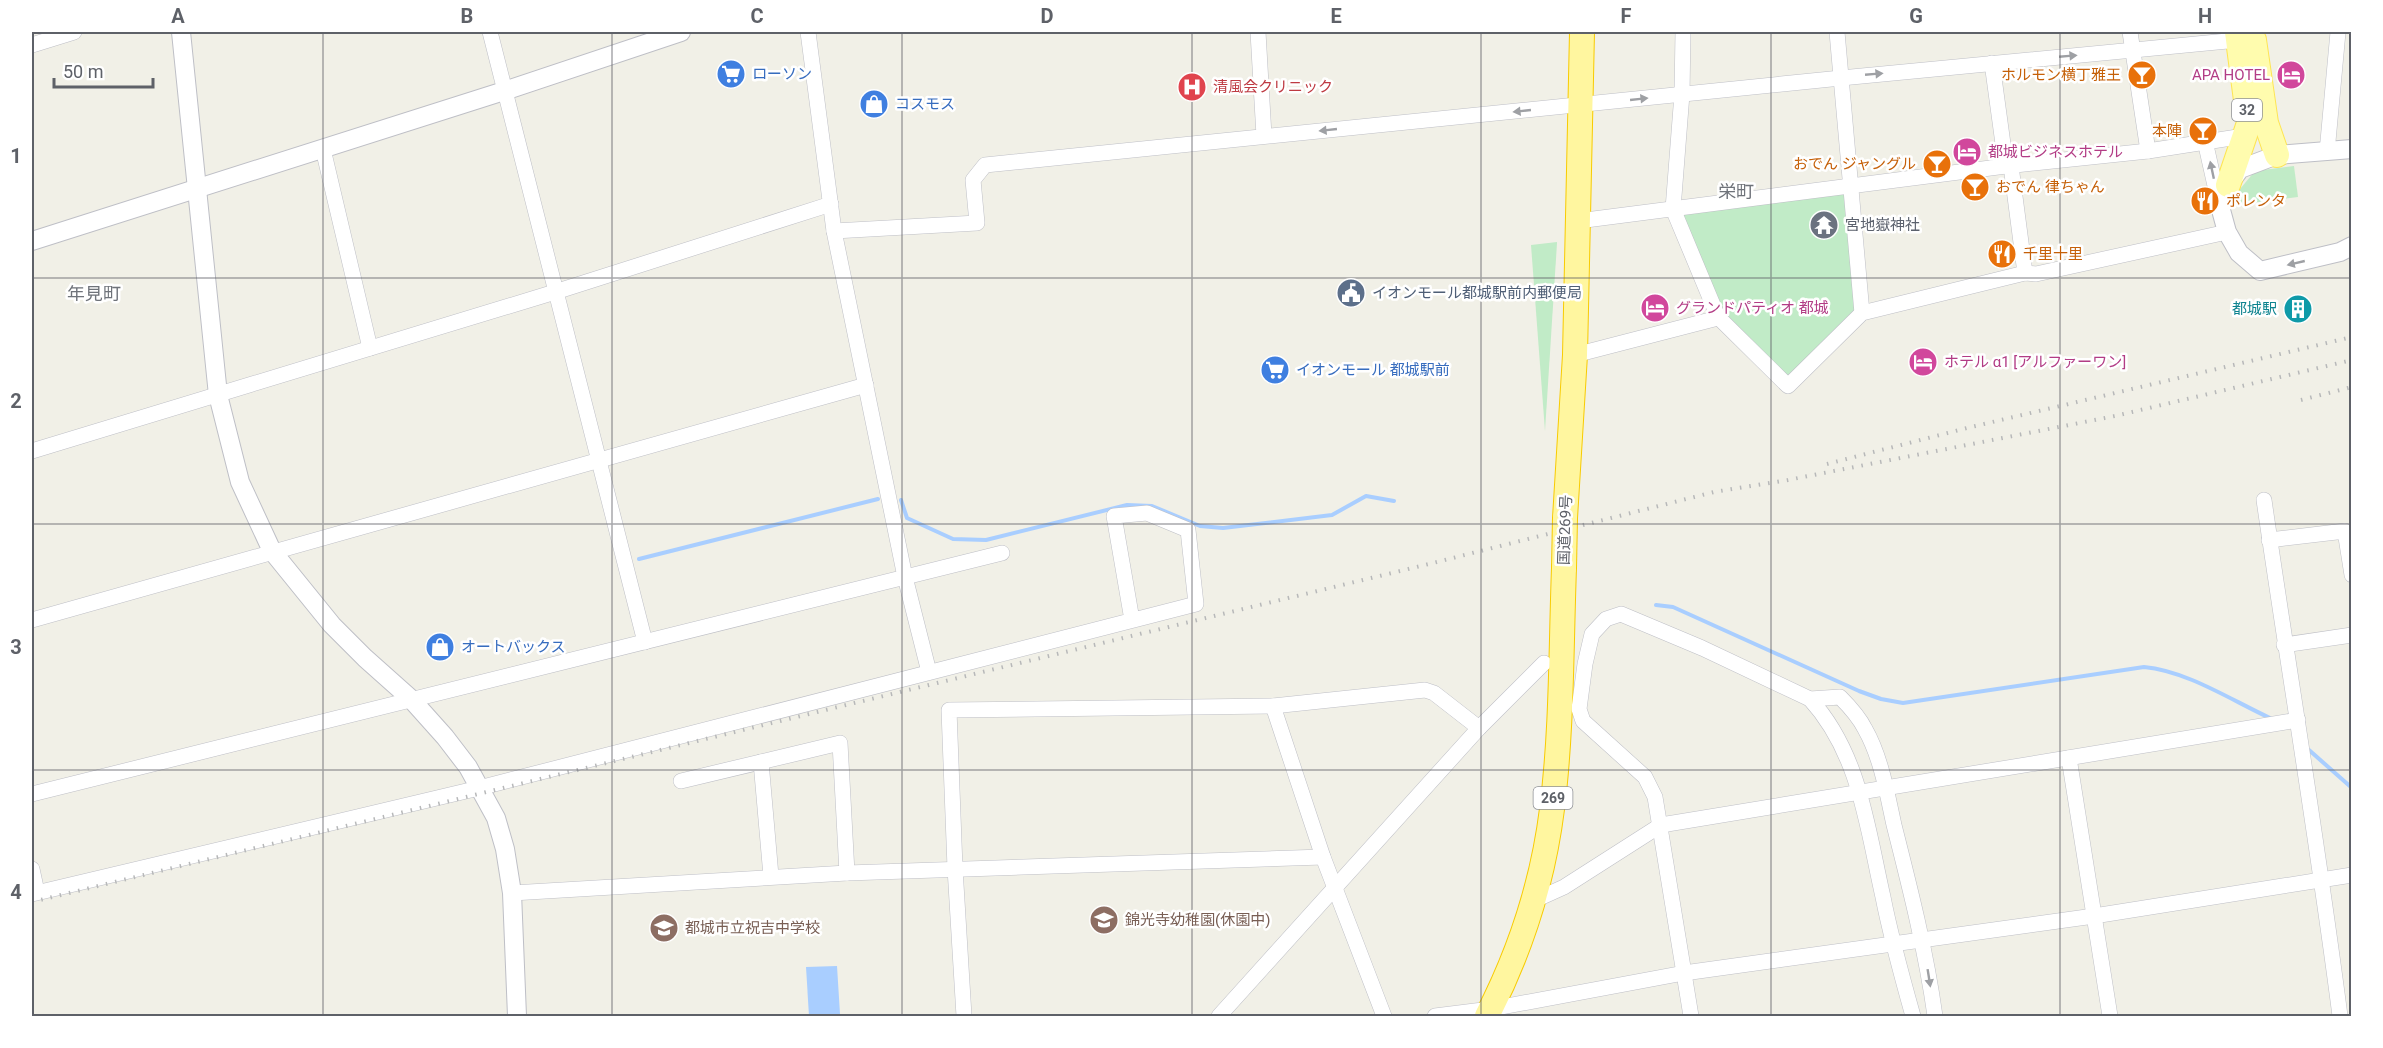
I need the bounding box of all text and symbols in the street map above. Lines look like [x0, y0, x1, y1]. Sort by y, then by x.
text: A [171, 4, 185, 28]
text: B [461, 4, 473, 28]
text: C [750, 4, 764, 28]
text: D [1041, 4, 1054, 28]
text: E [1330, 4, 1342, 28]
text: F [1621, 4, 1632, 28]
text: G [1909, 4, 1923, 28]
text: H [2198, 4, 2212, 28]
scale bar [54, 51, 153, 89]
one-way arrow [2059, 51, 2078, 61]
supermarket icon: ローソン [715, 58, 747, 90]
bar icon: ホルモン横丁雅王 [2126, 59, 2158, 91]
hotel icon: APA HOTEL [2275, 59, 2307, 91]
text: 50 m [63, 61, 103, 82]
place label: ローソン [752, 65, 812, 83]
place label: ホルモン横丁雅王 [2001, 66, 2121, 84]
place label: APA HOTEL [2192, 66, 2270, 84]
one-way arrow [1865, 69, 1884, 79]
hospital icon: 清風会クリニック [1176, 71, 1208, 103]
place label: 清風会クリニック [1213, 78, 1333, 96]
shop icon: コスモス [858, 88, 890, 120]
one-way arrow [1629, 94, 1648, 103]
place label: コスモス [895, 95, 955, 113]
road number: 32 [2232, 99, 2262, 121]
one-way arrow [1513, 106, 1532, 116]
bar icon: 本陣 [2187, 115, 2219, 147]
place label: 本陣 [2152, 122, 2182, 140]
one-way arrow [1319, 125, 1338, 135]
hotel icon: 都城ビジネスホテル [1951, 136, 1983, 168]
place label: 都城ビジネスホテル [1988, 143, 2123, 161]
text: 1 [10, 144, 22, 168]
bar icon: おでん ジャングル [1921, 148, 1953, 180]
place label: おでん ジャングル [1793, 155, 1916, 173]
one-way arrow [2206, 161, 2216, 179]
bar icon: おでん 律ちゃん [1959, 171, 1991, 203]
place label: おでん 律ちゃん [1996, 178, 2105, 196]
district label: 栄町 [1718, 181, 1754, 202]
restaurant icon: ポレンタ [2189, 185, 2221, 217]
place label: ポレンタ [2226, 192, 2286, 210]
temple icon: 宮地嶽神社 [1808, 209, 1840, 241]
place label: 宮地嶽神社 [1845, 216, 1920, 234]
restaurant icon: 千里十里 [1986, 238, 2018, 270]
place label: 千里十里 [2023, 245, 2083, 263]
one-way arrow [2287, 258, 2305, 268]
public building icon: イオンモール都城駅前内郵便局 [1335, 277, 1367, 309]
district label: 年見町 [67, 283, 121, 304]
place label: イオンモール都城駅前内郵便局 [1372, 284, 1582, 302]
hotel icon: グランドパティオ 都城 [1639, 292, 1671, 324]
building icon: 都城駅 [2282, 293, 2314, 325]
place label: グランドパティオ 都城 [1676, 299, 1829, 317]
place label: 都城駅 [2232, 300, 2277, 318]
hotel icon: ホテル α1 [アルファーワン] [1907, 346, 1939, 378]
place label: ホテル α1 [アルファーワン] [1944, 353, 2126, 371]
supermarket icon: イオンモール 都城駅前 [1259, 354, 1291, 386]
place label: イオンモール 都城駅前 [1296, 361, 1450, 379]
text: 2 [10, 389, 22, 413]
street label: 国道269号 [1555, 495, 1575, 565]
shop icon: オートバックス [424, 631, 456, 663]
text: 3 [10, 635, 22, 659]
place label: オートバックス [461, 638, 566, 656]
road number: 269 [1534, 787, 1572, 809]
text: 4 [10, 880, 22, 904]
school or university icon: 錦光寺幼稚園(休園中) [1088, 904, 1120, 936]
place label: 錦光寺幼稚園(休園中) [1125, 911, 1270, 929]
school or university icon: 都城市立祝吉中学校 [648, 912, 680, 944]
place label: 都城市立祝吉中学校 [685, 919, 820, 937]
one-way arrow [1924, 968, 1933, 987]

